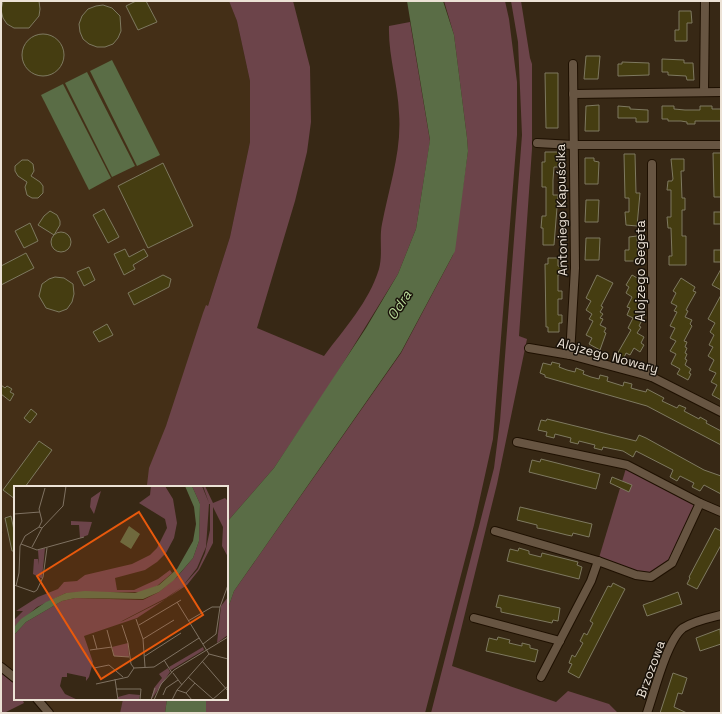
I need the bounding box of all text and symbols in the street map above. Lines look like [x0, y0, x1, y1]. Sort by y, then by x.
street label: Antoniego Kapuścika [552, 143, 571, 276]
street label: Alojzego Segeta [632, 220, 649, 322]
water label: Odra [383, 286, 416, 323]
street label: Alojzego Nowary [556, 334, 660, 377]
inset map [14, 486, 228, 700]
street label: Brzozowa [632, 638, 669, 700]

